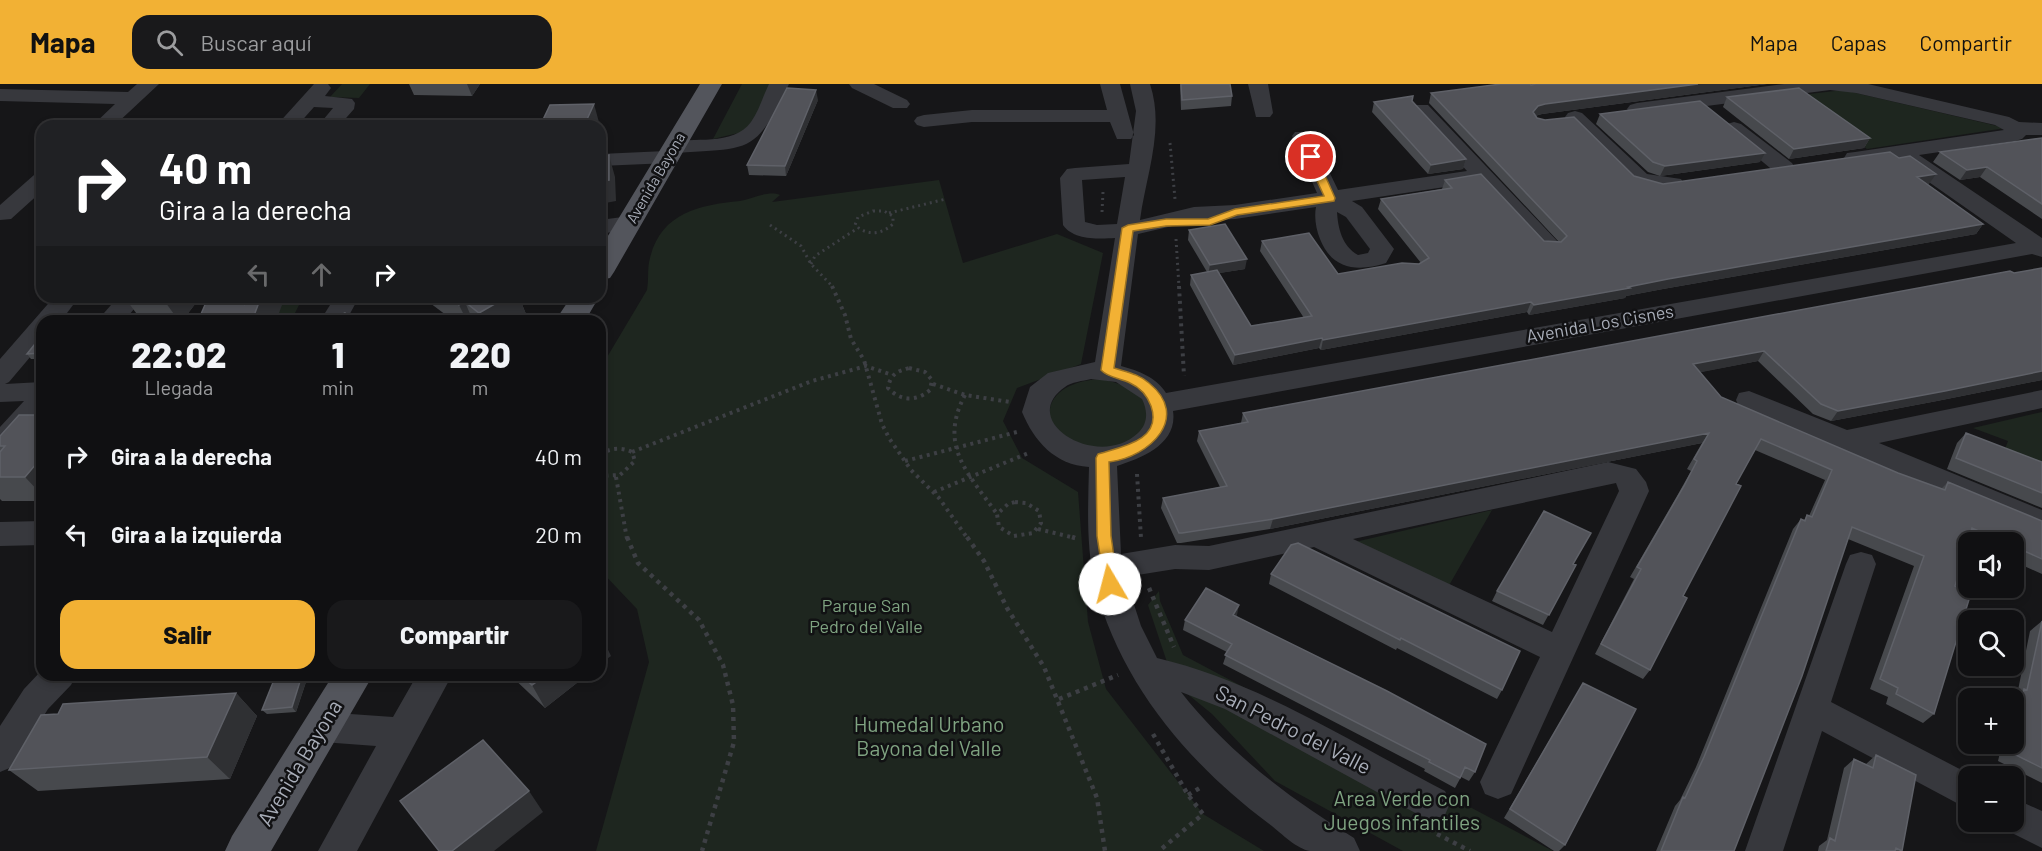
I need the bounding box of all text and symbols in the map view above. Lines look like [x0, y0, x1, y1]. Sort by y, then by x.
search box [132, 15, 552, 69]
text: Mapa [30, 25, 96, 59]
icon: search [153, 26, 186, 59]
text: Buscar aquí [201, 29, 311, 55]
text: Mapa [1750, 30, 1798, 55]
text: Capas [1831, 30, 1887, 55]
text: Compartir [1920, 30, 2012, 55]
street label: Avenida Bayona [622, 129, 688, 226]
pin [1285, 131, 1336, 182]
icon: arrive [1294, 140, 1327, 173]
text: 40 m [159, 142, 252, 192]
icon: right [60, 144, 138, 222]
text: Gira a la derecha [159, 193, 352, 225]
icon: left [242, 258, 275, 291]
icon: ahead [305, 258, 338, 291]
icon: right [368, 258, 401, 291]
street label: Avenida Los Cisnes [1524, 299, 1675, 347]
text: 22:02 [131, 332, 227, 375]
text: 1 [332, 332, 344, 375]
text: 220 [449, 332, 511, 375]
text: Llegada [145, 375, 213, 399]
text: min [322, 375, 354, 399]
text: m [472, 375, 488, 399]
icon: right [60, 440, 93, 473]
text: Gira a la derecha [111, 443, 272, 469]
text: 40 m [535, 443, 582, 469]
icon: left [60, 518, 93, 551]
text: Gira a la izquierda [111, 521, 282, 547]
text: 20 m [535, 521, 582, 547]
map controls [1958, 532, 2024, 832]
button: sound [1958, 532, 2024, 598]
position arrow [1078, 552, 1142, 616]
park label: Parque San Pedro del Valle [809, 594, 923, 637]
button: Salir [60, 600, 315, 669]
button: Compartir [327, 600, 582, 669]
button: search [1958, 610, 2024, 676]
street label: San Pedro del Valle [1212, 679, 1376, 779]
button: + [1958, 688, 2024, 754]
street label: Avenida Bayona [251, 695, 346, 830]
park label: Humedal Urbano Bayona del Valle [854, 711, 1004, 760]
button: − [1958, 766, 2024, 832]
park label: Area Verde con Juegos infantiles [1324, 785, 1480, 834]

